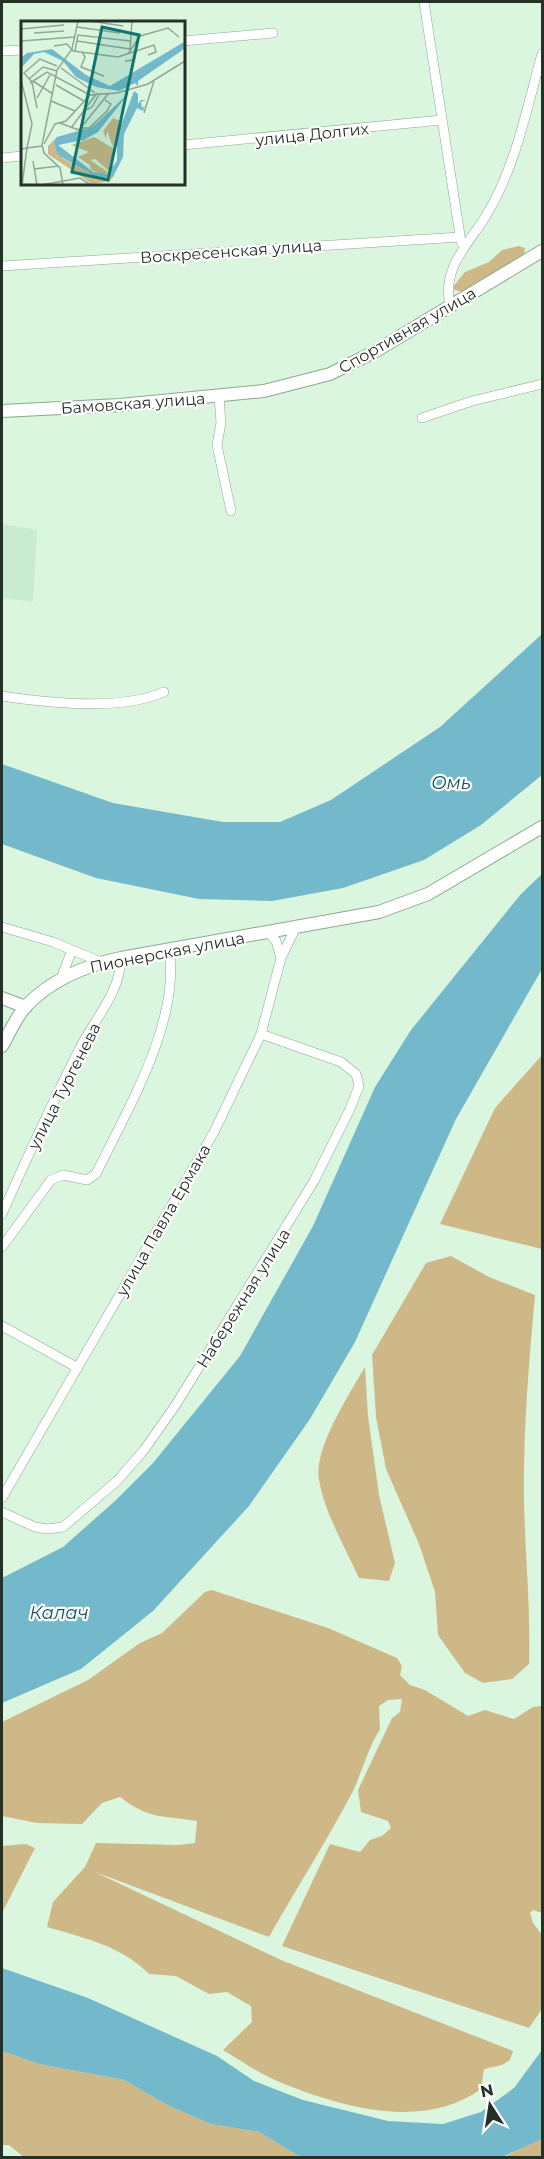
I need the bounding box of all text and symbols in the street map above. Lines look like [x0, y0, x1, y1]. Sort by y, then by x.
inset map [21, 21, 184, 184]
street label: улица Долгих [253, 119, 370, 150]
street label: Воскресенская улица [139, 236, 323, 267]
street label: Спортивная улица [335, 283, 479, 377]
street label: Бамовская улица [60, 389, 206, 418]
water label: Омь [431, 772, 471, 794]
street label: Пионерская улица [88, 928, 246, 977]
street label: улица Тургенева [24, 1020, 105, 1154]
street label: улица Павла Ермака [112, 1141, 215, 1300]
street label: Набережная улица [193, 1225, 294, 1371]
water label: Калач [29, 1602, 89, 1624]
north arrow [460, 2075, 520, 2135]
text: N [479, 2080, 495, 2101]

